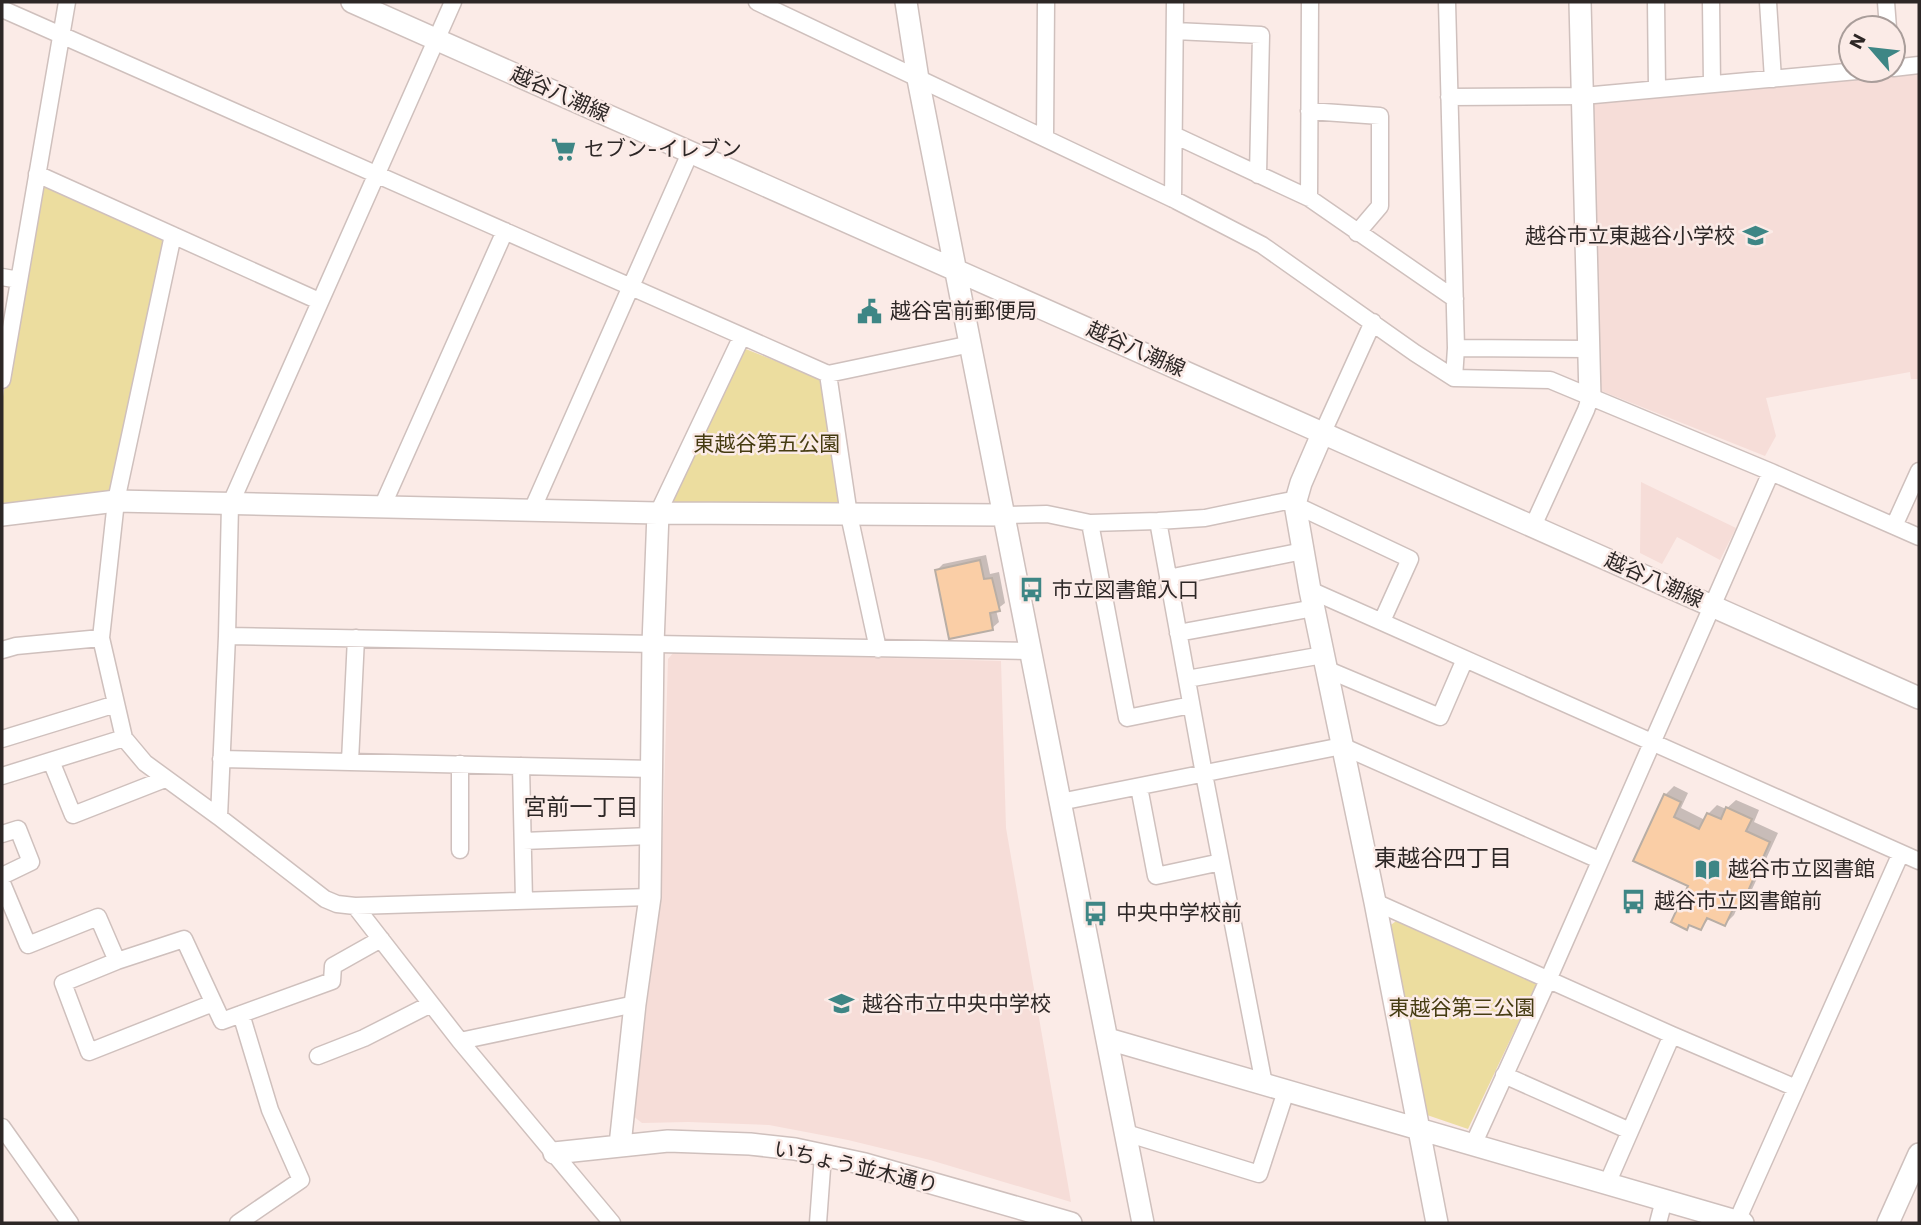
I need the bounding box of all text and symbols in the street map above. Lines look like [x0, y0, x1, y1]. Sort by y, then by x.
north arrow [1837, 14, 1907, 84]
text: N [1844, 30, 1871, 53]
street label: 越谷八潮線 [507, 61, 613, 126]
supermarket icon: セブン-イレブン [550, 135, 578, 163]
place label: セブン-イレブン [584, 136, 742, 161]
school or university icon: 越谷市立東越谷小学校 [1741, 222, 1769, 250]
place label: 越谷市立東越谷小学校 [1525, 223, 1735, 248]
public building icon: 越谷宮前郵便局 [856, 297, 884, 325]
place label: 越谷宮前郵便局 [890, 298, 1037, 323]
street label: 越谷八潮線 [1083, 316, 1189, 381]
park label: 東越谷第五公園 [694, 431, 841, 456]
street label: 越谷八潮線 [1601, 547, 1707, 612]
bus stop icon: 市立図書館入口 [1018, 576, 1046, 604]
place label: 市立図書館入口 [1052, 577, 1199, 602]
district label: 宮前一丁目 [524, 794, 639, 821]
district label: 東越谷四丁目 [1374, 845, 1512, 872]
library icon: 越谷市立図書館 [1694, 855, 1722, 883]
place label: 越谷市立図書館 [1728, 856, 1875, 881]
bus stop icon: 越谷市立図書館前 [1620, 887, 1648, 915]
place label: 越谷市立図書館前 [1654, 888, 1822, 913]
bus stop icon: 中央中学校前 [1082, 899, 1110, 927]
place label: 中央中学校前 [1116, 900, 1242, 925]
school or university icon: 越谷市立中央中学校 [828, 990, 856, 1018]
place label: 越谷市立中央中学校 [862, 991, 1051, 1016]
park label: 東越谷第三公園 [1389, 995, 1536, 1020]
street label: いちょう並木通り [771, 1135, 941, 1198]

